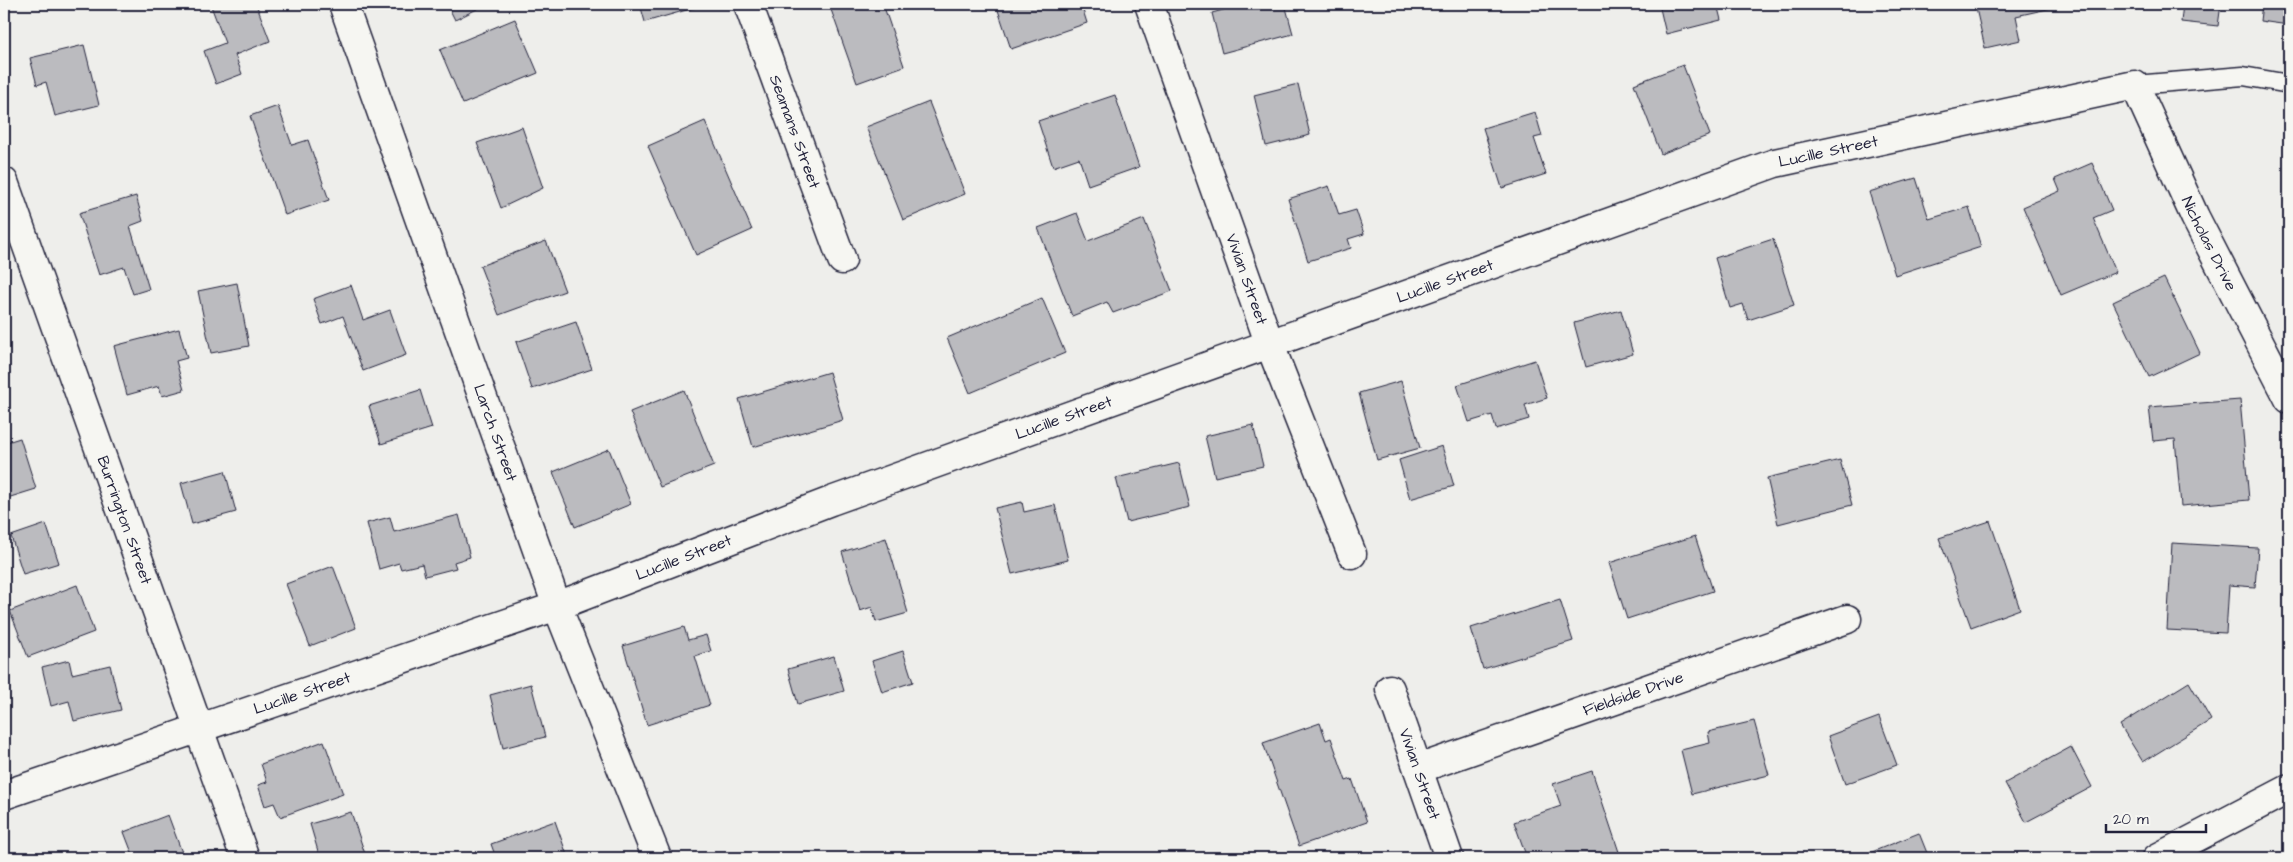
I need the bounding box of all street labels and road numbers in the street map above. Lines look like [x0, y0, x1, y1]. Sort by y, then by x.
street label: Seamans Street [764, 72, 826, 192]
street label: Lucille Street [1776, 130, 1881, 173]
street label: Nicholas Drive [2176, 193, 2242, 295]
street label: Vivian Street [1220, 231, 1273, 328]
street label: Lucille Street [1394, 254, 1497, 309]
street label: Larch Street [468, 381, 523, 485]
street label: Lucille Street [1012, 390, 1116, 445]
street label: Burrington Street [92, 453, 158, 588]
street label: Lucille Street [632, 529, 735, 586]
street label: Lucille Street [251, 666, 354, 720]
street label: Fieldside Drive [1580, 666, 1687, 721]
street label: Vivian Street [1394, 725, 1446, 823]

